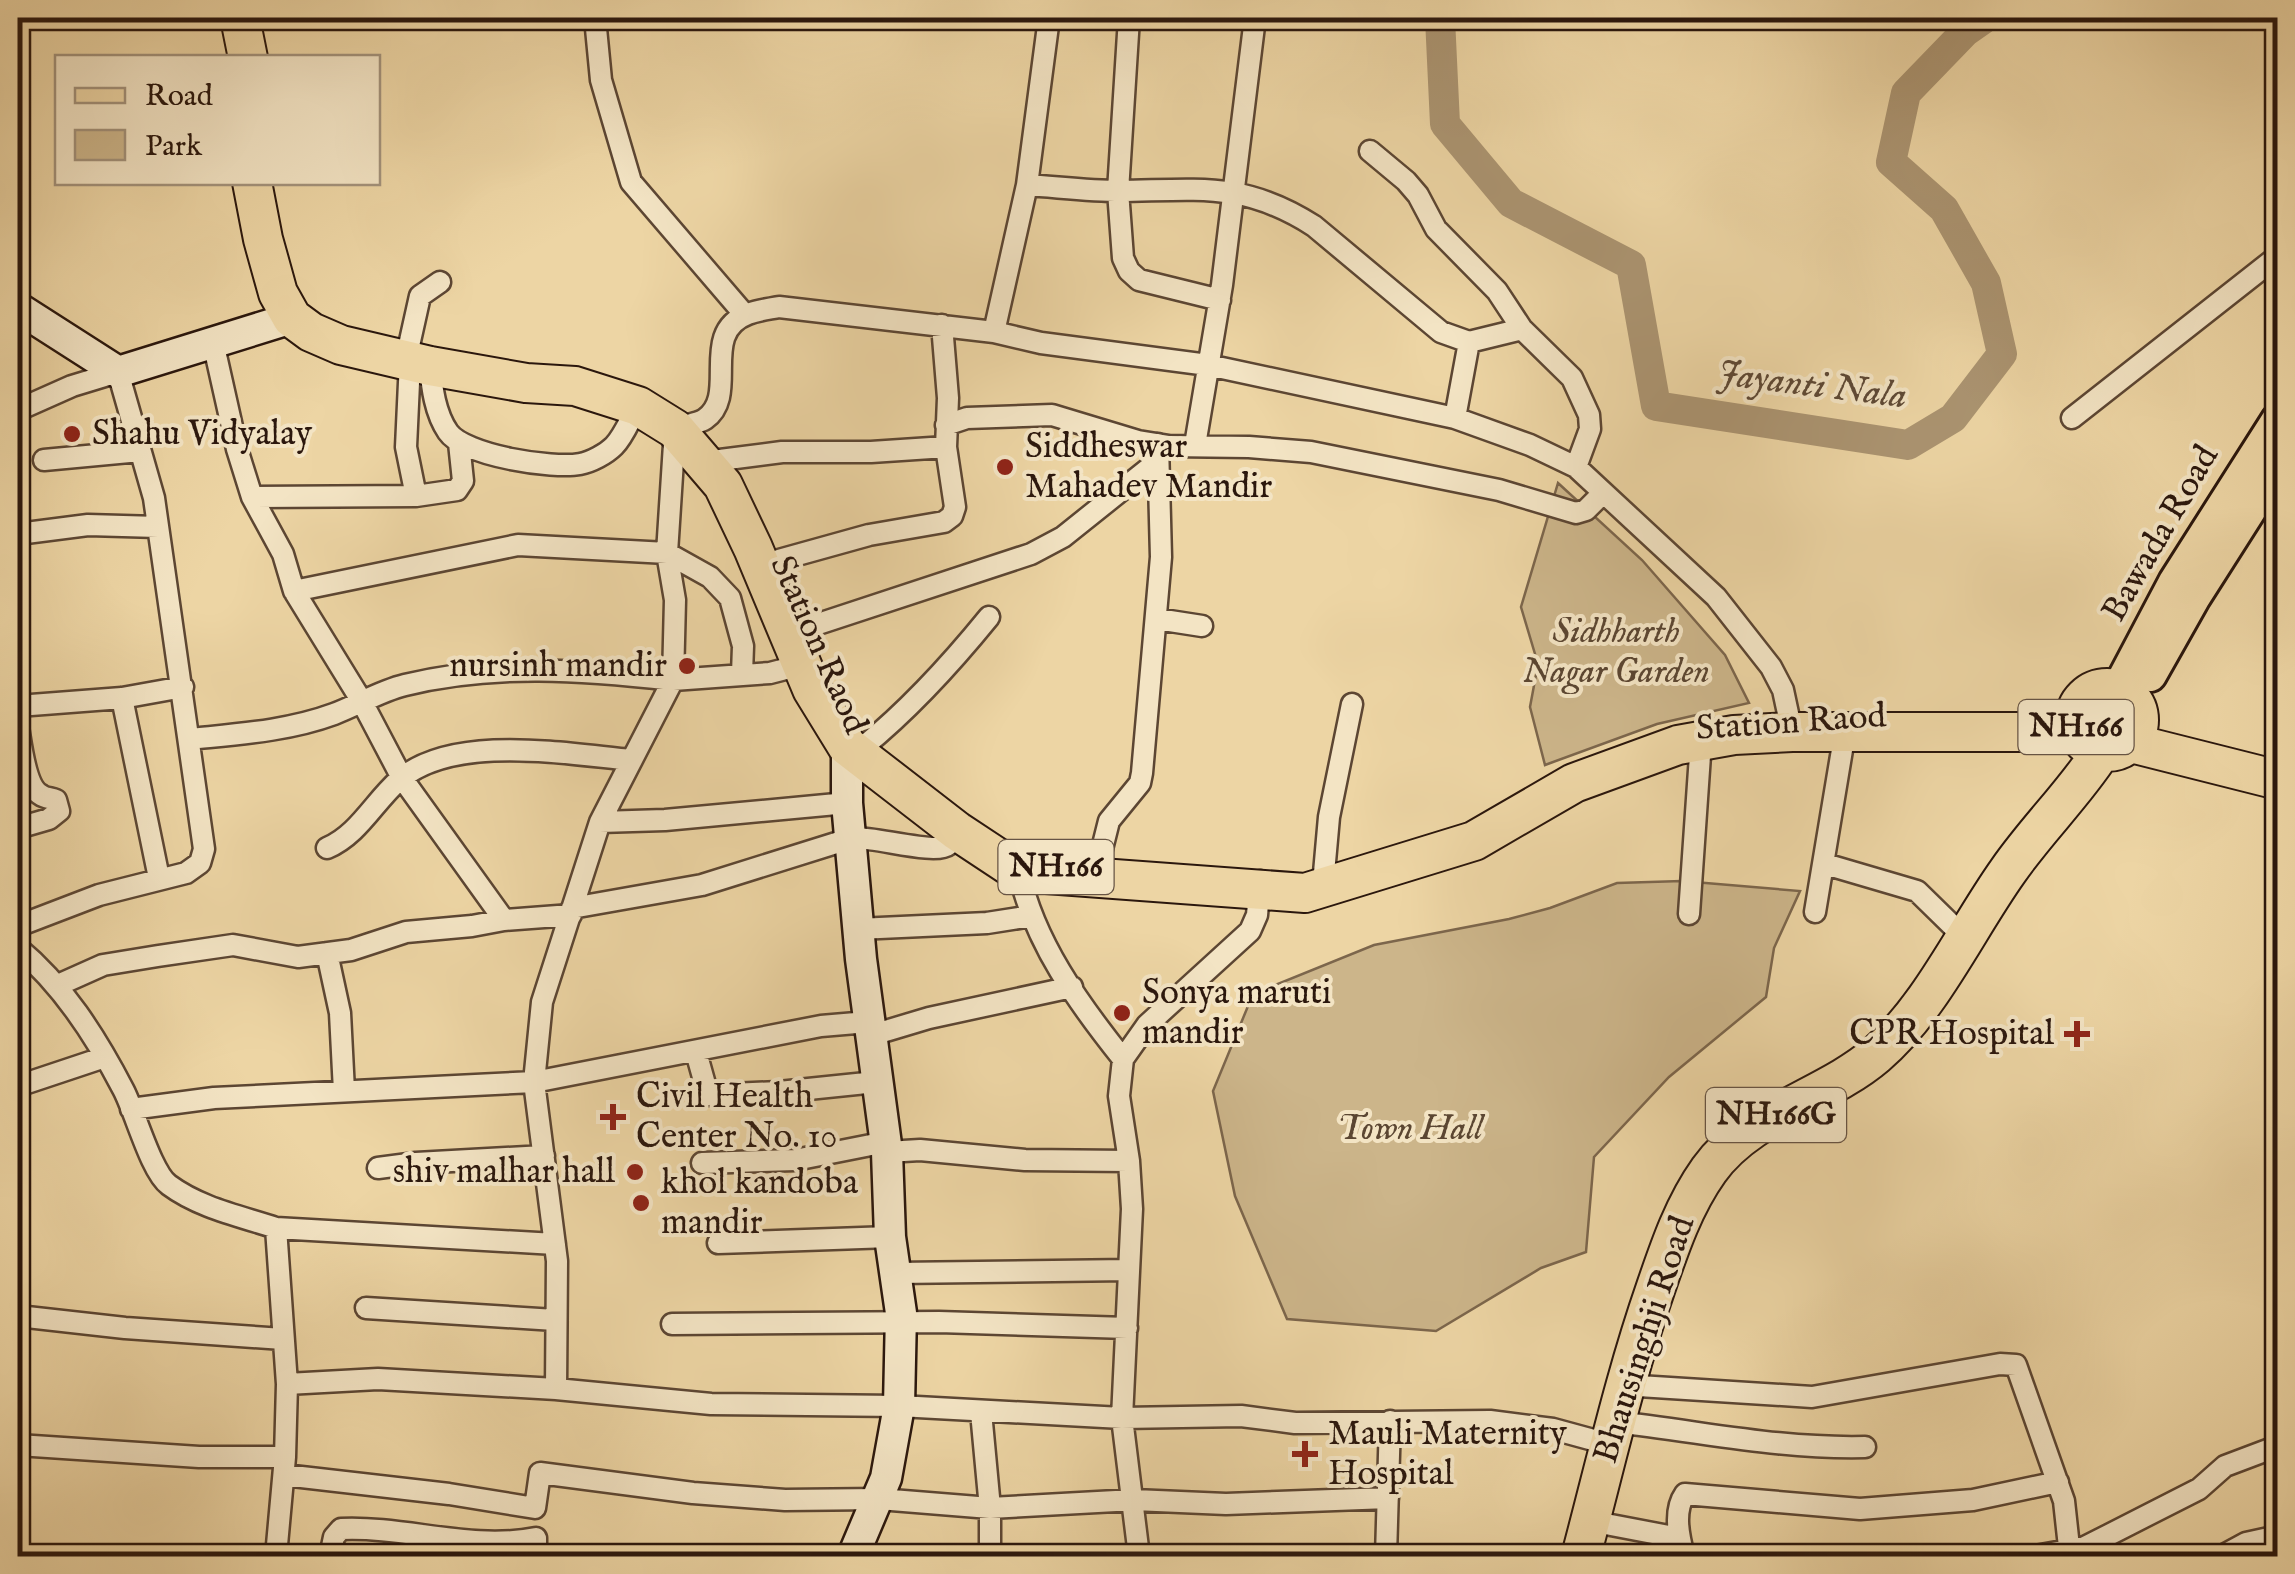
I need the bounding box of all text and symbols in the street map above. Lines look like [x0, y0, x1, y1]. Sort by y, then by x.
legend [55, 55, 380, 185]
text: Road [145, 78, 214, 116]
text: Park [145, 128, 203, 166]
water label: Jayanti Nala [1715, 351, 1909, 421]
place label: Shahu Vidyalay [92, 412, 313, 457]
marker: Shahu Vidyalay [61, 423, 83, 445]
place label: Siddheswar Mahadev Mandir [1025, 425, 1272, 510]
street label: Bawada Road [2092, 437, 2230, 630]
marker: Siddheswar Mahadev Mandir [994, 456, 1016, 478]
street label: Station Raod [759, 549, 877, 741]
park label: Sidhharth Nagar Garden [1522, 610, 1710, 695]
place label: nursinh mandir [449, 644, 667, 689]
marker: nursinh mandir [676, 655, 698, 677]
street label: Station Raod [1694, 694, 1888, 752]
road number: NH166 [2018, 700, 2134, 754]
road number: NH166 [998, 840, 1114, 894]
place label: Sonya maruti mandir [1142, 971, 1331, 1056]
marker: Sonya maruti mandir [1111, 1002, 1133, 1024]
place label: CPR Hospital [1849, 1012, 2054, 1057]
marker: CPR Hospital [2064, 1021, 2090, 1047]
place label: Civil Health Center No. 10 [636, 1075, 838, 1160]
road number: NH166G [1706, 1088, 1846, 1142]
marker: Civil Health Center No. 10 [600, 1104, 626, 1130]
park label: Town Hall [1337, 1107, 1486, 1152]
place label: shiv malhar hall [393, 1150, 615, 1195]
marker: shiv malhar hall [624, 1161, 646, 1183]
place label: khol kandoba mandir [661, 1161, 859, 1246]
marker: khol kandoba mandir [630, 1192, 652, 1214]
street label: Bhausinghji Road [1584, 1210, 1706, 1469]
place label: Mauli Maternity Hospital [1328, 1412, 1568, 1497]
marker: Mauli Maternity Hospital [1292, 1441, 1318, 1467]

